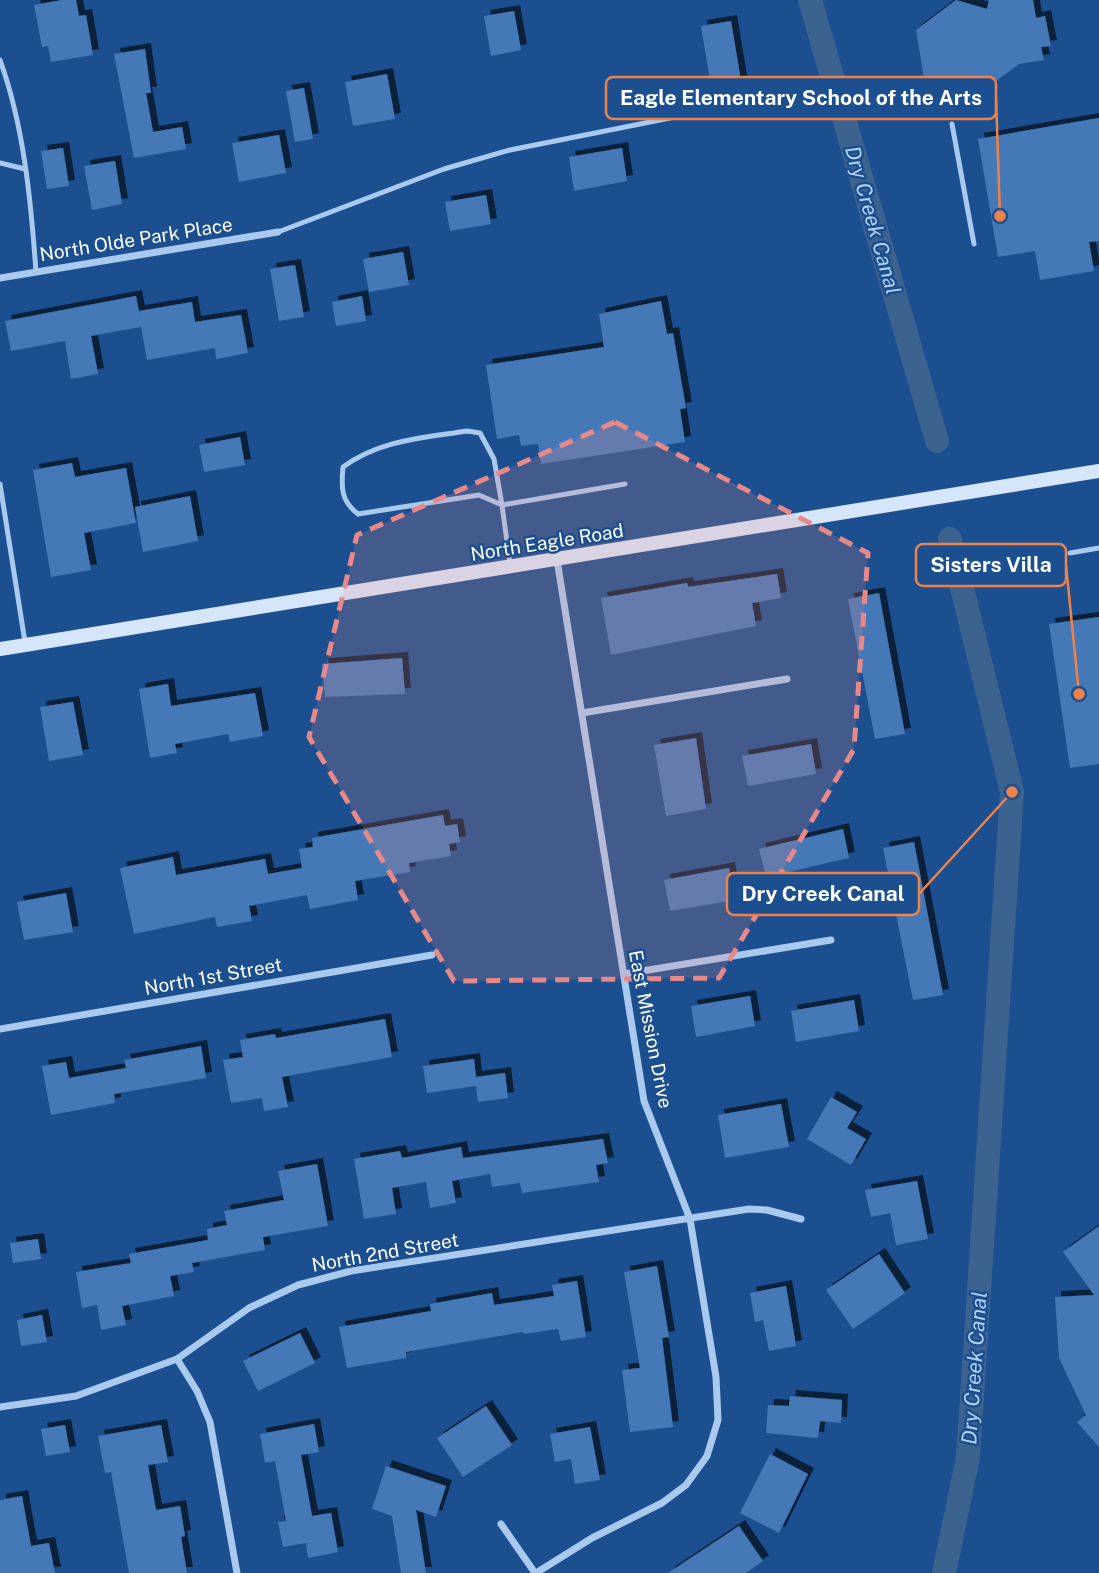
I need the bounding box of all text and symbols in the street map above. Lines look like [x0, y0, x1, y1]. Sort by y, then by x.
callout: Eagle Elementary School of the Arts [606, 77, 996, 119]
text: Eagle Elementary School of the Arts [620, 85, 982, 110]
water label: Dry Creek Canal [840, 143, 906, 297]
street label: North Olde Park Place [38, 213, 234, 265]
street label: North Eagle Road [469, 519, 625, 565]
callout: Sisters Villa [916, 544, 1066, 586]
text: Sisters Villa [930, 552, 1052, 577]
callout: Dry Creek Canal [727, 873, 919, 915]
text: Dry Creek Canal [741, 881, 905, 906]
street label: East Mission Drive [625, 948, 677, 1110]
street label: North 1st Street [142, 953, 284, 999]
street label: North 2nd Street [310, 1228, 460, 1276]
water label: Dry Creek Canal [956, 1291, 992, 1445]

